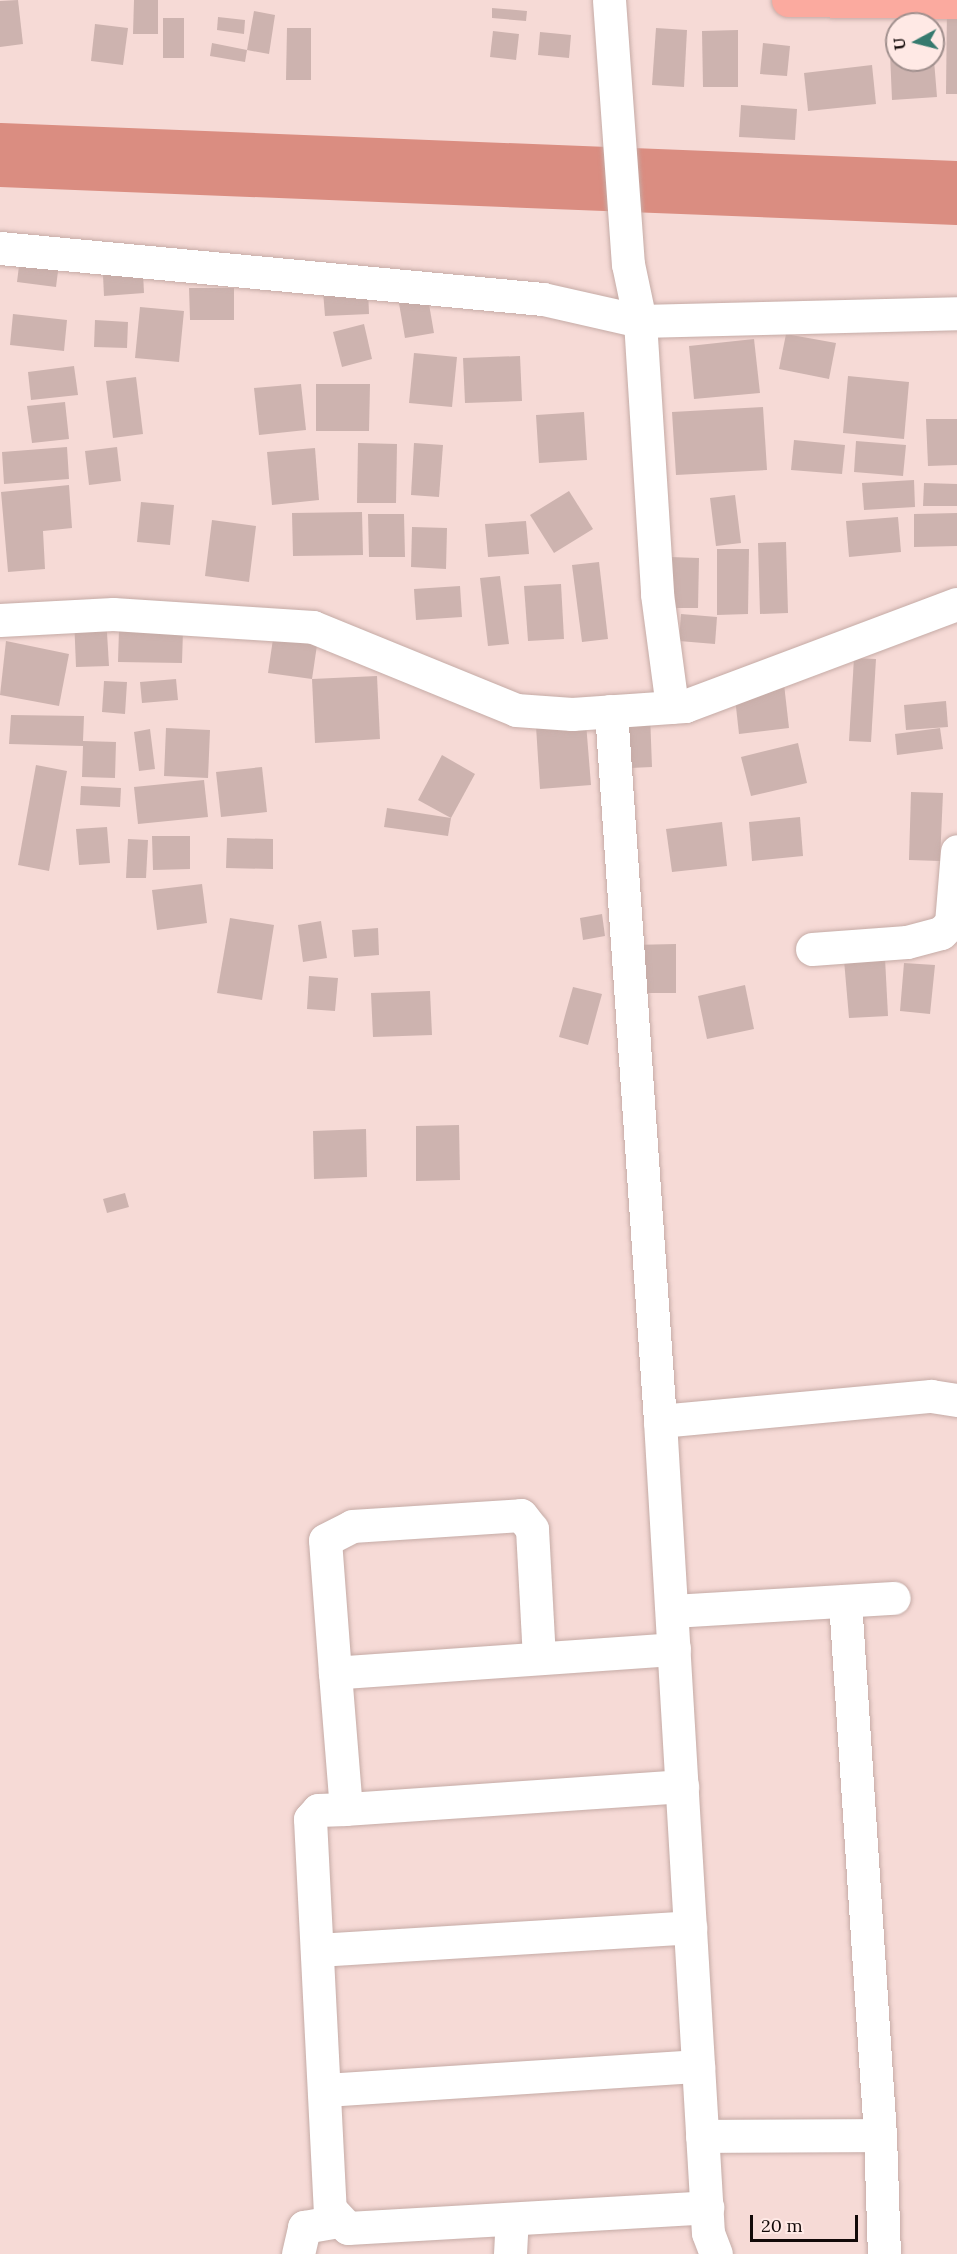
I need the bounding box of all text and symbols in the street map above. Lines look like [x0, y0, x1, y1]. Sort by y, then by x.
north arrow [885, 12, 945, 72]
text: U [888, 37, 910, 51]
scale bar [753, 2203, 861, 2241]
text: 20 m [761, 2214, 803, 2237]

